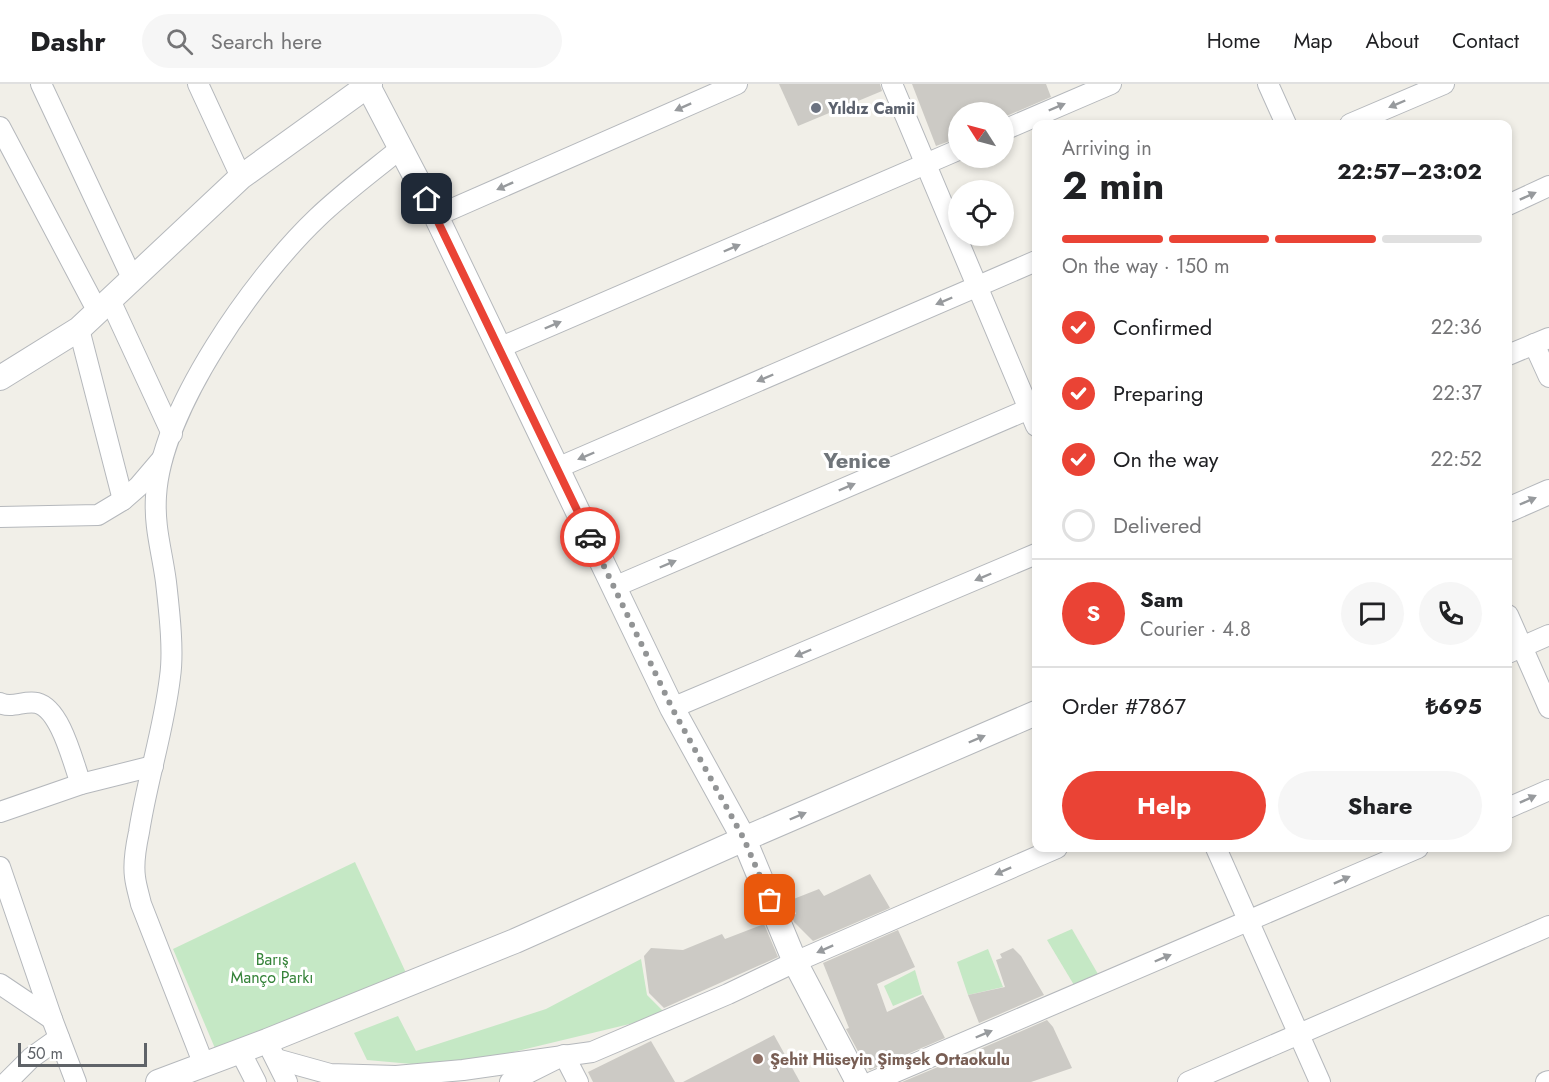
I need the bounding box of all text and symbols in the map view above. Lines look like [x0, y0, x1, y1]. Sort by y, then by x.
search box [142, 14, 562, 68]
text: Dashr [30, 21, 106, 62]
icon: search [163, 25, 196, 58]
text: Search here [211, 25, 322, 57]
text: Home [1207, 26, 1260, 56]
text: Map [1293, 26, 1333, 56]
text: About [1366, 26, 1419, 56]
text: Contact [1452, 26, 1519, 56]
place label: Yıldız Camii [827, 97, 915, 120]
one-way arrow [1388, 100, 1406, 109]
marker: Yıldız Camii [809, 101, 823, 115]
north arrow [948, 102, 1014, 168]
map controls [948, 102, 1014, 246]
one-way arrow [1049, 102, 1067, 112]
one-way arrow [675, 103, 692, 112]
text: Arriving in [1062, 134, 1152, 163]
text: 22:57–23:02 [1337, 155, 1482, 187]
text: 2 min [1062, 157, 1164, 214]
pin [401, 173, 452, 224]
button: locate [948, 180, 1014, 246]
one-way arrow [496, 181, 513, 190]
icon: home [410, 182, 443, 215]
one-way arrow [1520, 191, 1537, 200]
one-way arrow [723, 242, 741, 252]
text: On the way · 150 m [1062, 252, 1230, 281]
one-way arrow [936, 296, 953, 305]
icon: check [1062, 311, 1095, 344]
text: Confirmed [1113, 311, 1212, 343]
text: 22:36 [1431, 313, 1482, 342]
one-way arrow [544, 320, 562, 329]
one-way arrow [756, 373, 774, 383]
icon: check [1062, 377, 1095, 410]
text: Preparing [1113, 377, 1204, 409]
text: 22:37 [1432, 379, 1482, 408]
icon: check [1062, 443, 1095, 476]
text: On the way [1113, 443, 1218, 475]
district label: Yenice [822, 444, 891, 476]
text: 22:52 [1431, 445, 1482, 474]
one-way arrow [578, 451, 595, 460]
one-way arrow [838, 482, 856, 491]
one-way arrow [1520, 496, 1538, 506]
courier [560, 507, 620, 567]
text: Delivered [1113, 509, 1202, 541]
icon: car [574, 521, 607, 554]
one-way arrow [659, 559, 677, 569]
one-way arrow [973, 572, 991, 582]
button: chat [1341, 582, 1404, 645]
button: phone [1419, 582, 1482, 645]
text: Sam [1140, 583, 1184, 615]
text: S [1087, 597, 1100, 629]
text: Courier · 4.8 [1140, 615, 1251, 644]
one-way arrow [794, 649, 812, 658]
text: Order #7867 [1062, 690, 1186, 722]
text: ₺695 [1426, 690, 1482, 722]
one-way arrow [968, 734, 986, 744]
button: Help [1062, 771, 1266, 840]
button: Share [1278, 771, 1482, 840]
one-way arrow [1520, 795, 1537, 804]
one-way arrow [789, 811, 807, 821]
one-way arrow [994, 866, 1012, 876]
pin [744, 874, 795, 925]
one-way arrow [1334, 876, 1351, 885]
icon: bag [753, 883, 786, 916]
one-way arrow [815, 944, 833, 954]
park label: Barış Manço Parkı [231, 948, 313, 989]
one-way arrow [1154, 952, 1172, 962]
one-way arrow [975, 1029, 993, 1039]
scale bar [18, 1040, 147, 1068]
text: 50 m [27, 1042, 63, 1065]
place label: Şehit Hüseyin Şimşek Ortaokulu [770, 1048, 1010, 1071]
marker: Şehit Hüseyin Şimşek Ortaokulu [751, 1052, 765, 1066]

